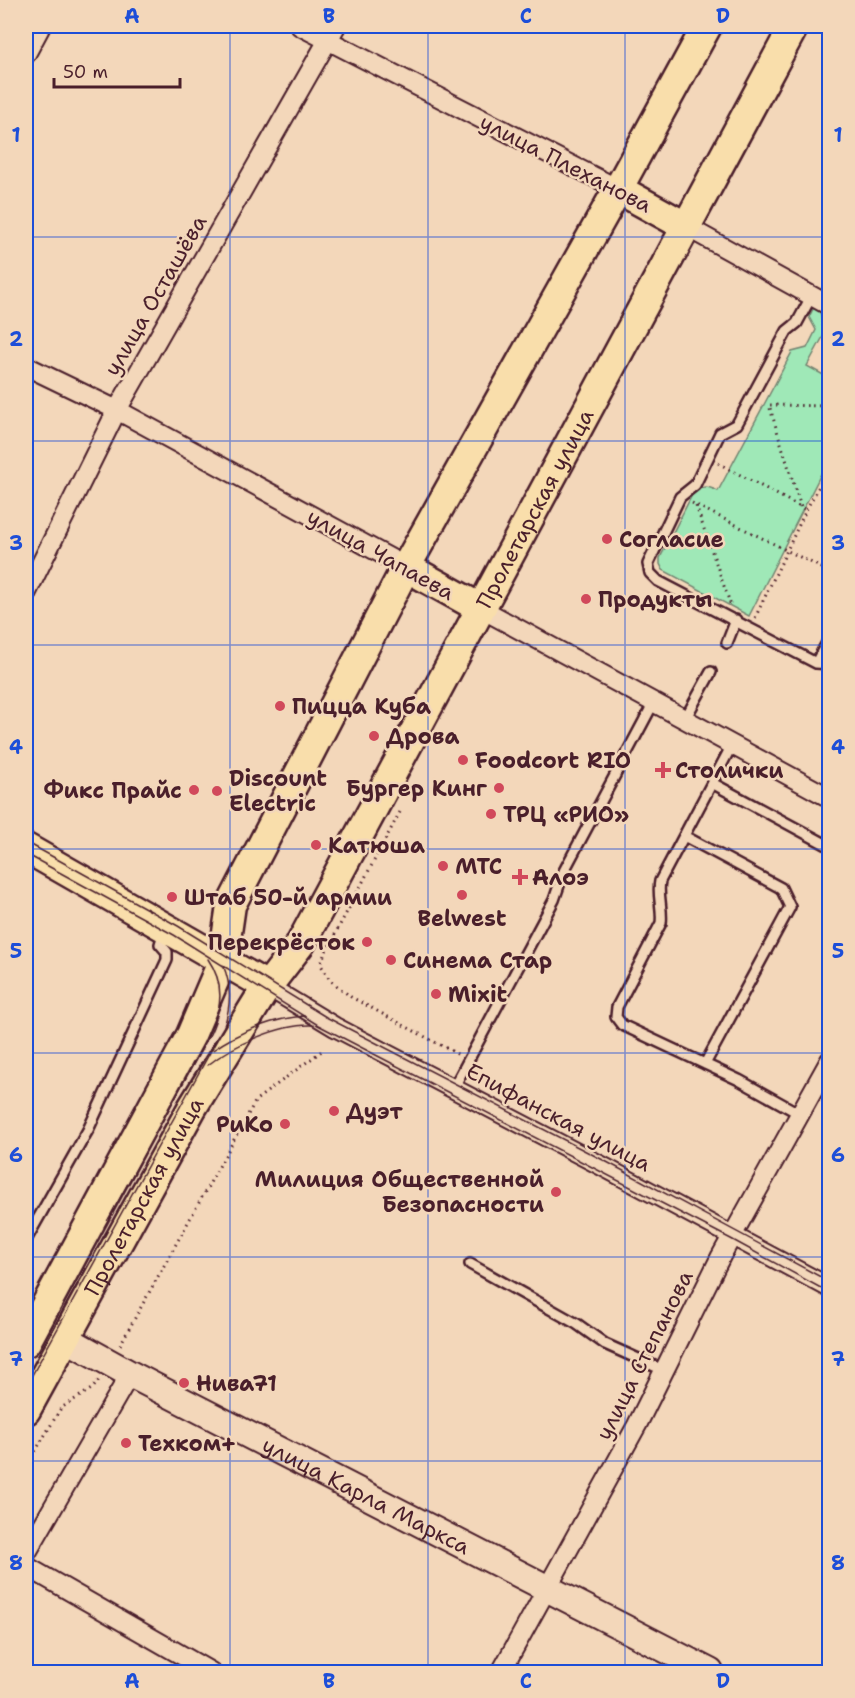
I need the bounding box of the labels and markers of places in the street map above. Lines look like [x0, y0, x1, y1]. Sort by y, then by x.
place label: Согласие [619, 525, 724, 554]
marker: Согласие [600, 532, 614, 546]
place label: Продукты [598, 585, 712, 614]
marker: Продукты [579, 592, 593, 606]
place label: Пицца Куба [292, 692, 431, 721]
marker: Пицца Куба [273, 699, 287, 713]
place label: Дрова [386, 722, 459, 751]
marker: Дрова [367, 729, 381, 743]
place label: Foodcort RIO [475, 746, 631, 775]
marker: Foodcort RIO [456, 753, 470, 767]
place label: Столички [675, 756, 784, 785]
marker: Столички [656, 763, 670, 777]
place label: Discount Electric [229, 764, 327, 818]
place label: Бургер Кинг [346, 774, 488, 803]
place label: Фикс Прайс [43, 776, 182, 805]
marker: Бургер Кинг [492, 781, 506, 795]
marker: Фикс Прайс [187, 783, 201, 797]
marker: Discount Electric [210, 784, 224, 798]
place label: ТРЦ «РИО» [503, 800, 629, 829]
marker: ТРЦ «РИО» [484, 807, 498, 821]
place label: Катюша [328, 831, 425, 860]
marker: Катюша [309, 838, 323, 852]
place label: МТС [455, 852, 502, 881]
marker: МТС [436, 859, 450, 873]
place label: Алоэ [532, 863, 589, 892]
marker: Алоэ [513, 870, 527, 884]
place label: Штаб 50-й армии [184, 883, 392, 912]
marker: Belwest [455, 888, 469, 902]
marker: Штаб 50-й армии [165, 890, 179, 904]
place label: Belwest [417, 904, 507, 933]
place label: Перекрёсток [208, 928, 355, 957]
marker: Перекрёсток [360, 935, 374, 949]
place label: Синема Стар [403, 946, 552, 975]
marker: Синема Стар [384, 953, 398, 967]
place label: Mixit [448, 980, 508, 1009]
marker: Mixit [429, 987, 443, 1001]
place label: Дуэт [346, 1097, 403, 1126]
marker: Дуэт [327, 1104, 341, 1118]
place label: РиКо [216, 1110, 273, 1139]
marker: РиКо [278, 1117, 292, 1131]
place label: Милиция Общественной Безопасности [255, 1165, 544, 1219]
marker: Милиция Общественной Безопасности [549, 1185, 563, 1199]
place label: Нива71 [196, 1369, 277, 1398]
marker: Нива71 [177, 1376, 191, 1390]
place label: Техком+ [138, 1429, 236, 1458]
marker: Техком+ [119, 1436, 133, 1450]

